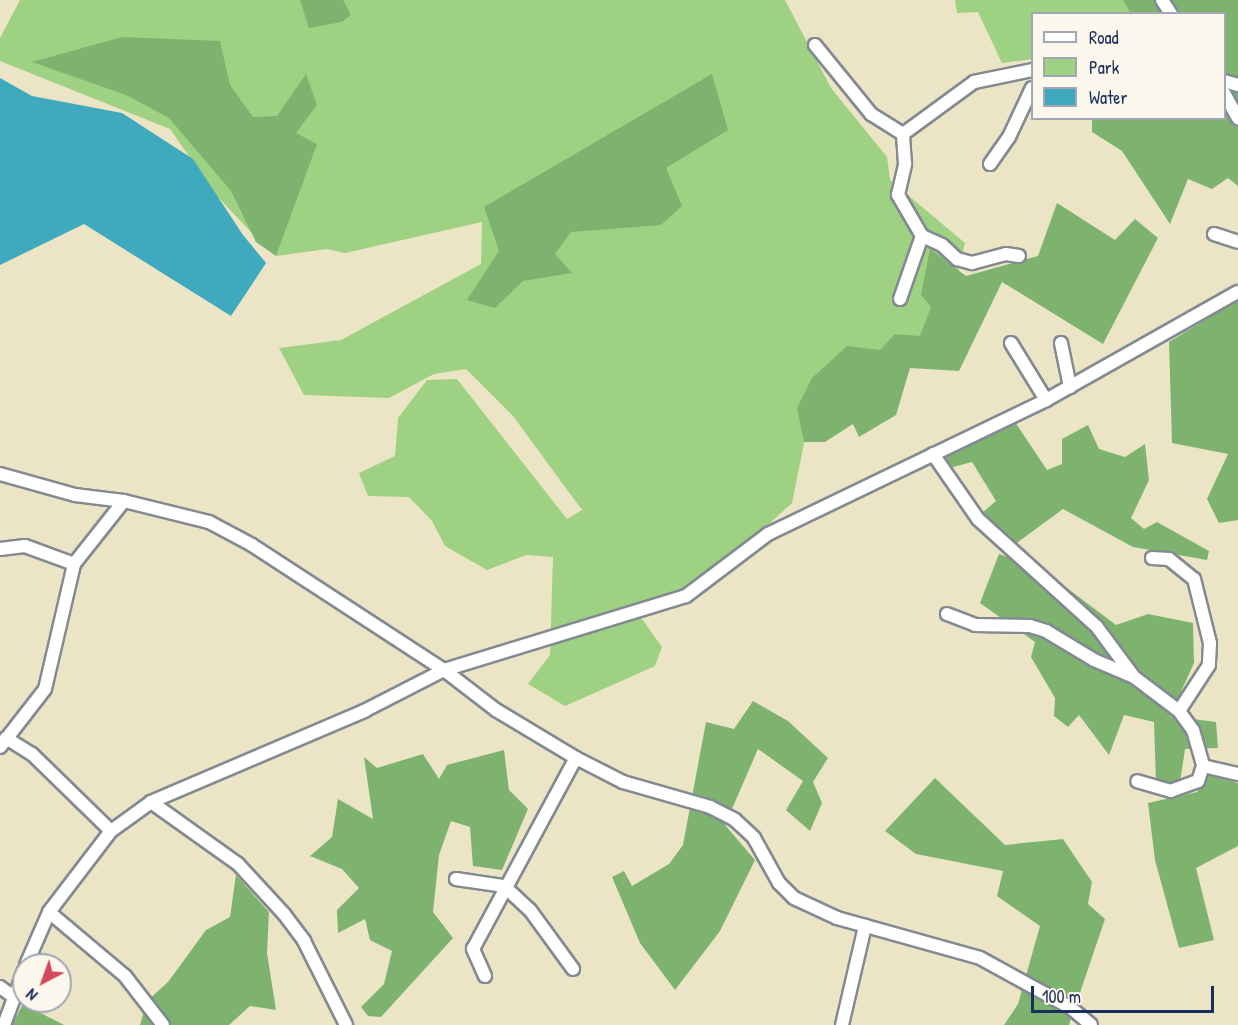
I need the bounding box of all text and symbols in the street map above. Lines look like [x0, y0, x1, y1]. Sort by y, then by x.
legend [1031, 12, 1226, 120]
text: Road [1089, 25, 1119, 50]
text: Park [1089, 55, 1119, 80]
text: Water [1089, 85, 1127, 110]
north arrow [12, 953, 72, 1013]
scale bar [1034, 974, 1217, 1012]
text: N [21, 984, 42, 1006]
text: 100 m [1042, 984, 1081, 1009]

